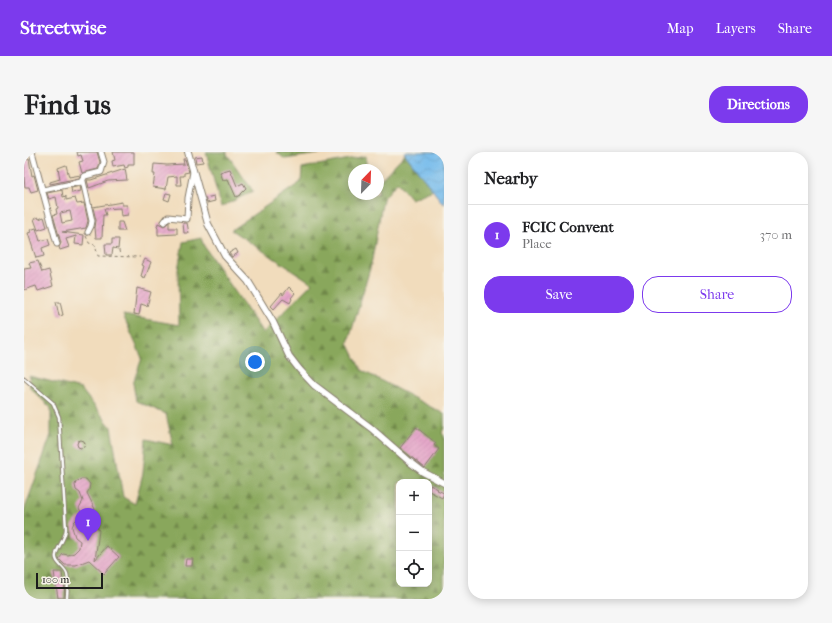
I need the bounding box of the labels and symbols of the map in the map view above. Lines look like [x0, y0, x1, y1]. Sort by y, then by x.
north arrow [348, 164, 384, 200]
your location [245, 352, 265, 372]
pin: 1 [75, 508, 101, 541]
scale bar [36, 571, 103, 590]

